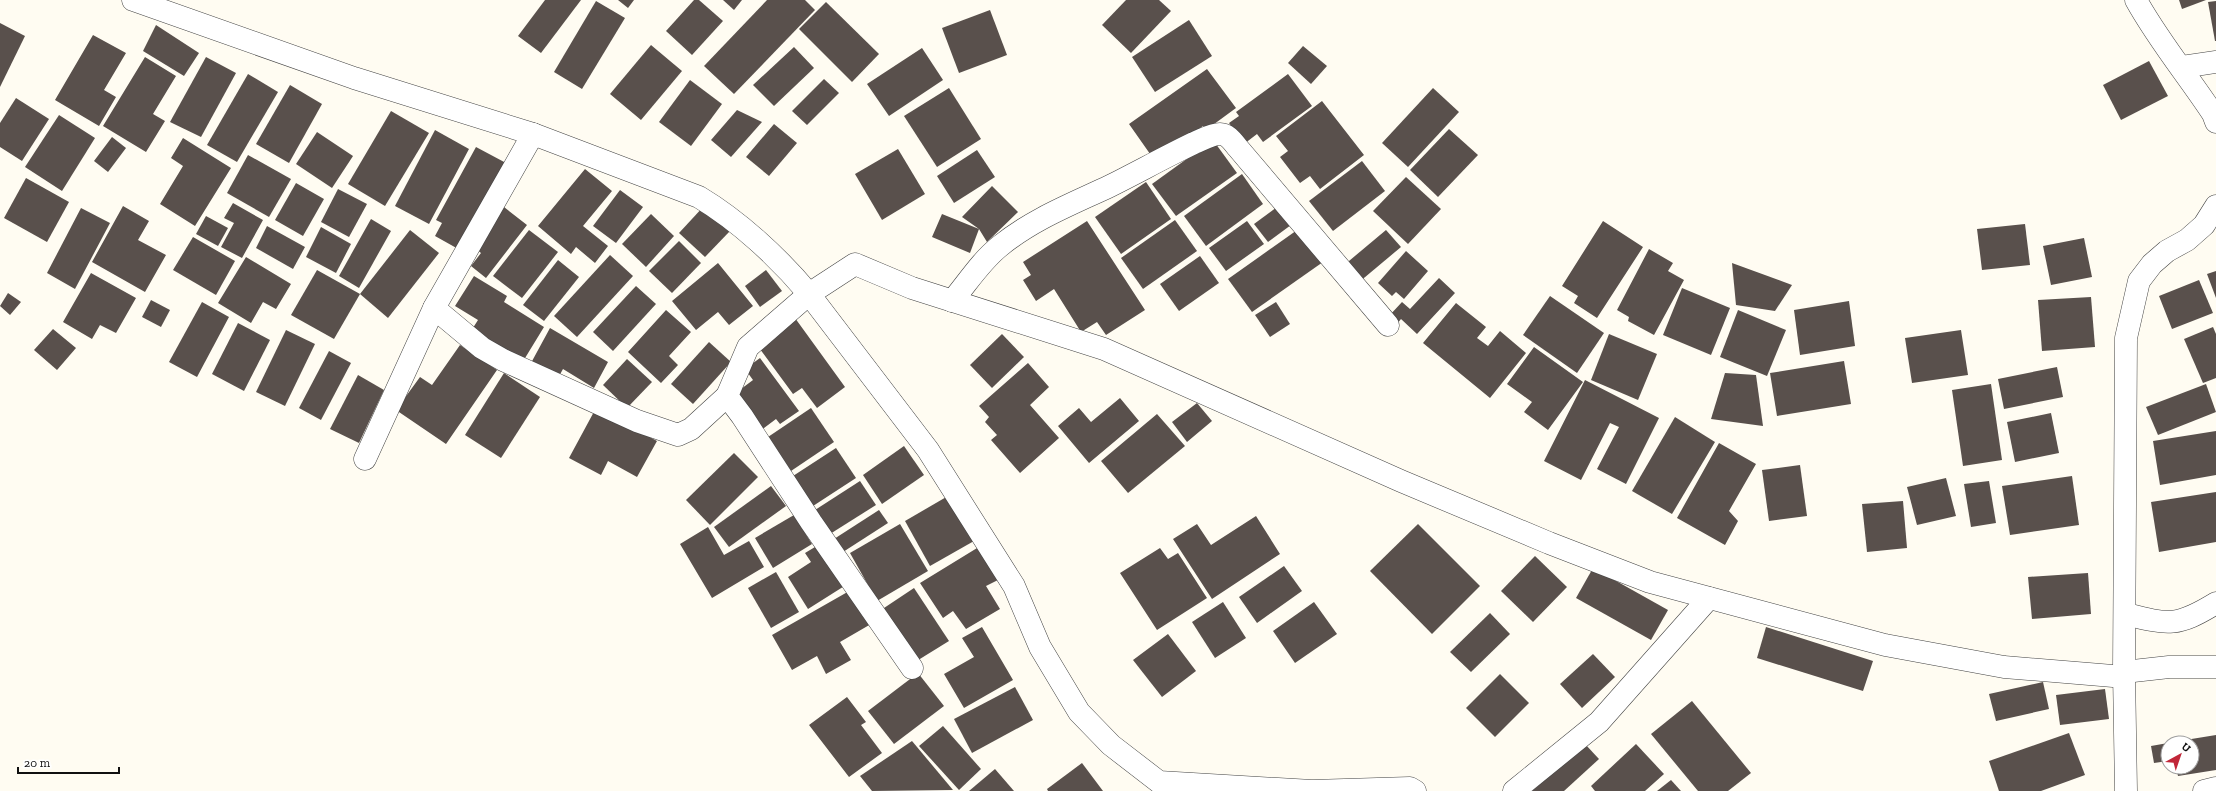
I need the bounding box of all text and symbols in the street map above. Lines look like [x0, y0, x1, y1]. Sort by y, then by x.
north arrow [2160, 735, 2200, 775]
text: U [2179, 740, 2193, 755]
scale bar [18, 749, 119, 775]
text: 20 m [24, 756, 51, 770]

